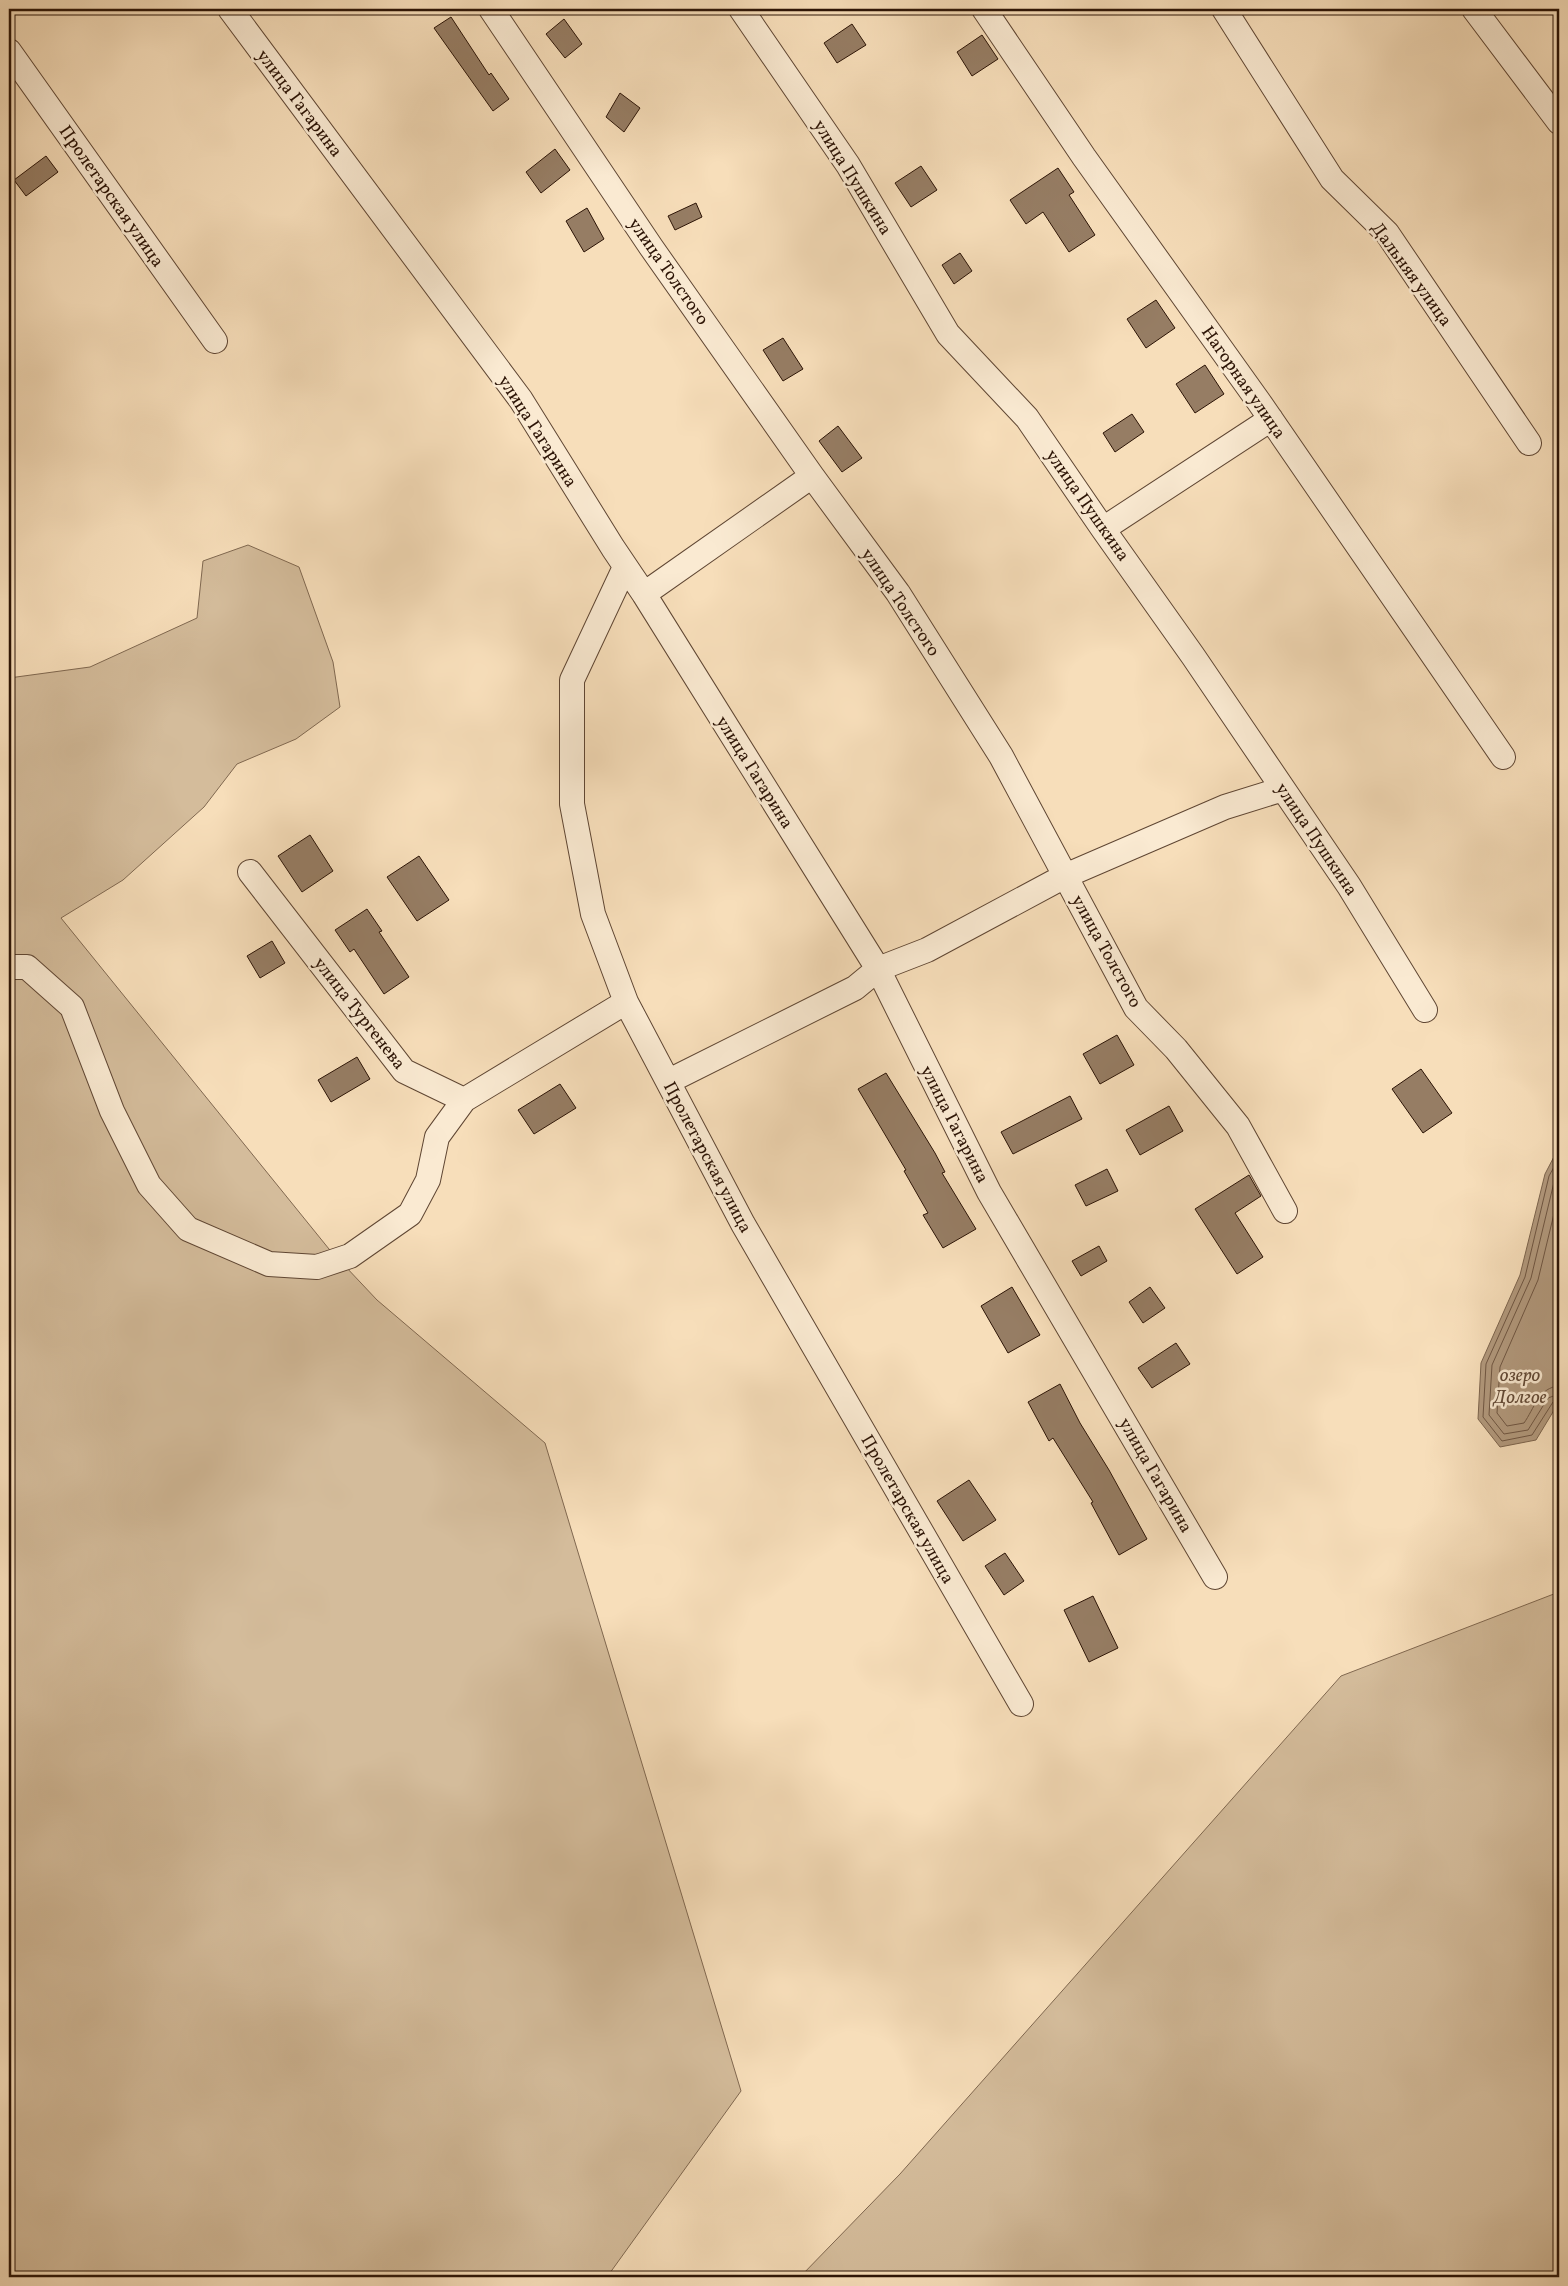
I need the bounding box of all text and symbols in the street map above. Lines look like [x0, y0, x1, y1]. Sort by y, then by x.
street label: улица Гагарина [250, 45, 348, 163]
street label: улица Пушкина [806, 115, 897, 240]
street label: Пролетарская улица [52, 121, 169, 273]
street label: улица Толстого [621, 213, 714, 331]
street label: Дальняя улица [1364, 218, 1457, 332]
street label: Нагорная улица [1195, 321, 1291, 444]
street label: улица Гагарина [491, 371, 582, 493]
street label: улица Пушкина [1039, 445, 1135, 567]
street label: улица Толстого [854, 544, 945, 662]
street label: улица Гагарина [709, 711, 799, 834]
street label: улица Пушкина [1269, 778, 1363, 901]
street label: улица Толстого [1064, 891, 1147, 1013]
street label: улица Тургенева [307, 952, 411, 1075]
street label: улица Гагарина [913, 1061, 994, 1188]
street label: Пролетарская улица [656, 1077, 757, 1238]
water label: озеро Долгое [1492, 1363, 1547, 1411]
street label: улица Гагарина [1112, 1414, 1198, 1538]
street label: Пролетарская улица [854, 1431, 960, 1589]

